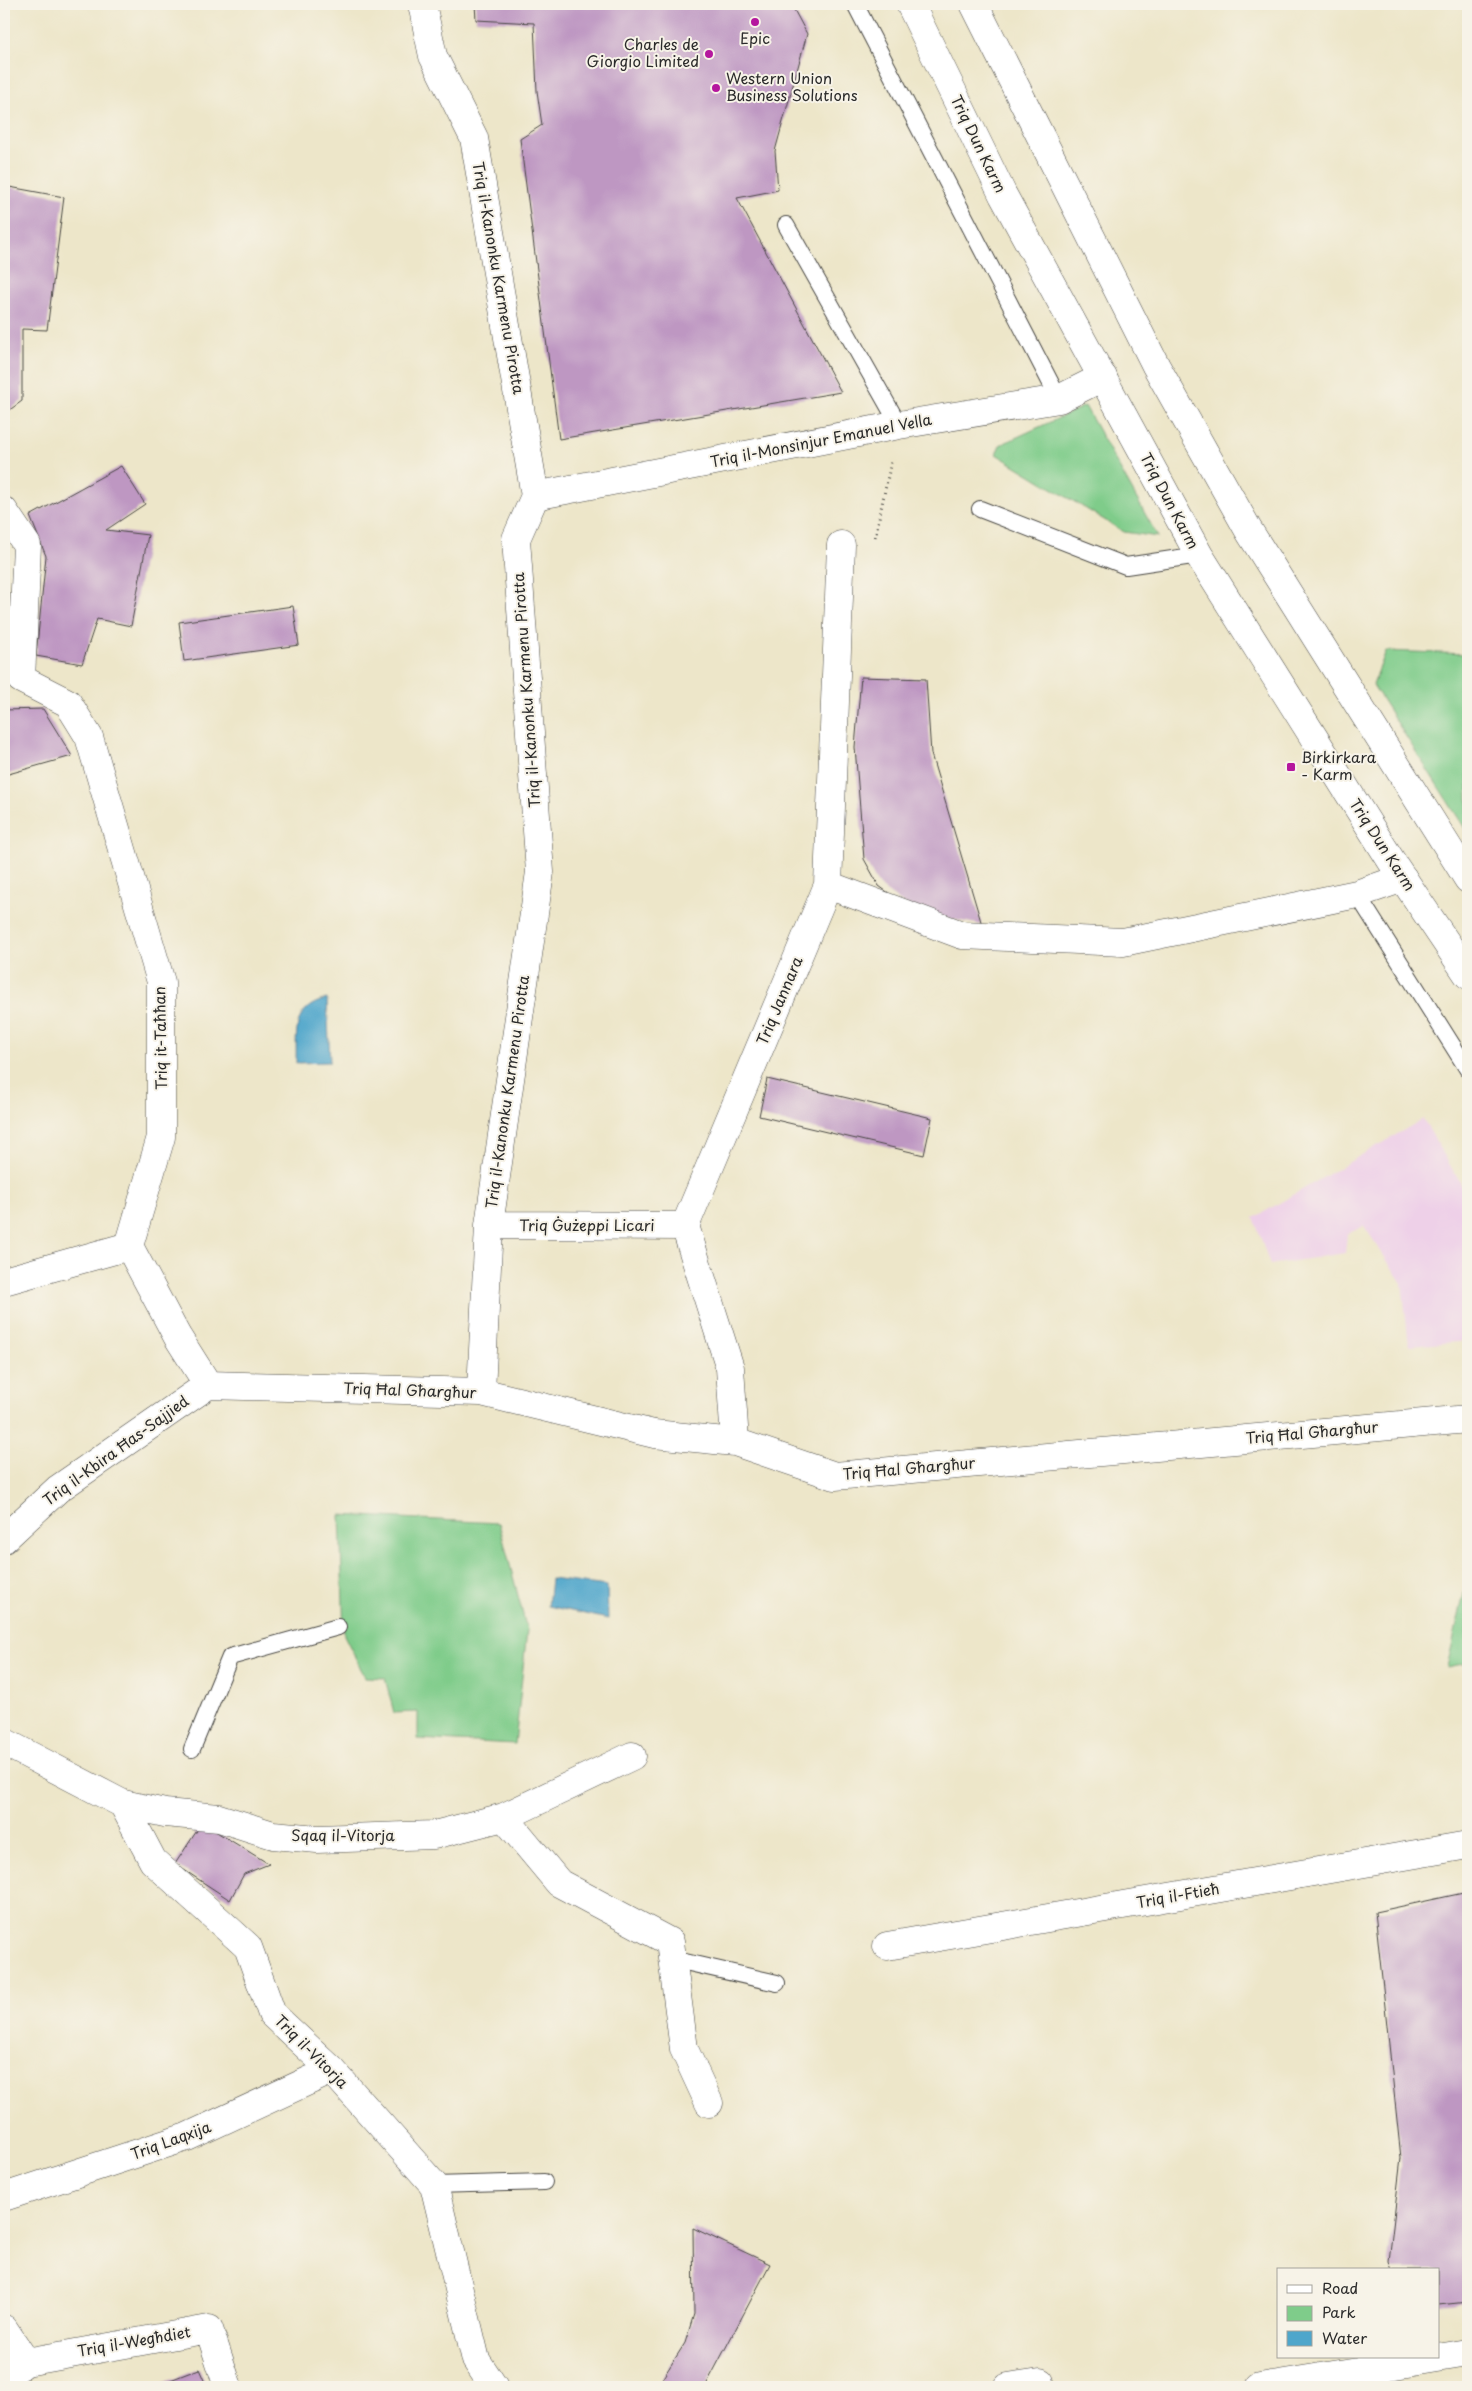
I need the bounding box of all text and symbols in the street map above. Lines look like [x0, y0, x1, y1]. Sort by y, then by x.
marker: Epic [749, 16, 761, 28]
place label: Epic [740, 26, 770, 49]
place label: Charles de Giorgio Limited [587, 32, 699, 72]
marker: Charles de Giorgio Limited [703, 48, 715, 60]
place label: Western Union Business Solutions [726, 66, 858, 106]
marker: Western Union Business Solutions [710, 82, 722, 94]
street label: Triq Dun Karm [946, 91, 1013, 196]
street label: Triq il-Kanonku Karmenu Pirotta [468, 160, 531, 396]
street label: Triq il-Monsinjur Emanuel Vella [708, 407, 934, 472]
street label: Triq Dun Karm [1135, 448, 1205, 553]
street label: Triq il-Kanonku Karmenu Pirotta [506, 571, 545, 808]
place label: Birkirkara - Karm [1301, 745, 1377, 785]
marker: Birkirkara - Karm [1285, 761, 1297, 773]
street label: Triq Dun Karm [1345, 793, 1422, 895]
street label: Triq Jannara [750, 952, 808, 1048]
street label: Triq il-Kanonku Karmenu Pirotta [479, 973, 534, 1210]
street label: Triq it-Taħħan [147, 986, 172, 1090]
street label: Triq Ġużeppi Licari [519, 1213, 655, 1236]
street label: Triq Ħal Għargħur [343, 1376, 477, 1403]
street label: Triq il-Kbira Ħas-Sajjied [37, 1389, 193, 1511]
street label: Triq Ħal Għargħur [1245, 1414, 1379, 1449]
street label: Triq Ħal Għargħur [842, 1450, 976, 1485]
street label: Sqaq il-Vitorja [291, 1823, 395, 1846]
street label: Triq il-Ftieħ [1134, 1876, 1221, 1913]
street label: Triq il-Vitorja [270, 2009, 355, 2093]
street label: Triq Laqxija [127, 2114, 214, 2165]
legend [1277, 2268, 1440, 2358]
text: Road [1322, 2276, 1358, 2299]
text: Park [1322, 2300, 1356, 2323]
street label: Triq il-Wegħdiet [75, 2319, 192, 2362]
text: Water [1322, 2326, 1367, 2349]

